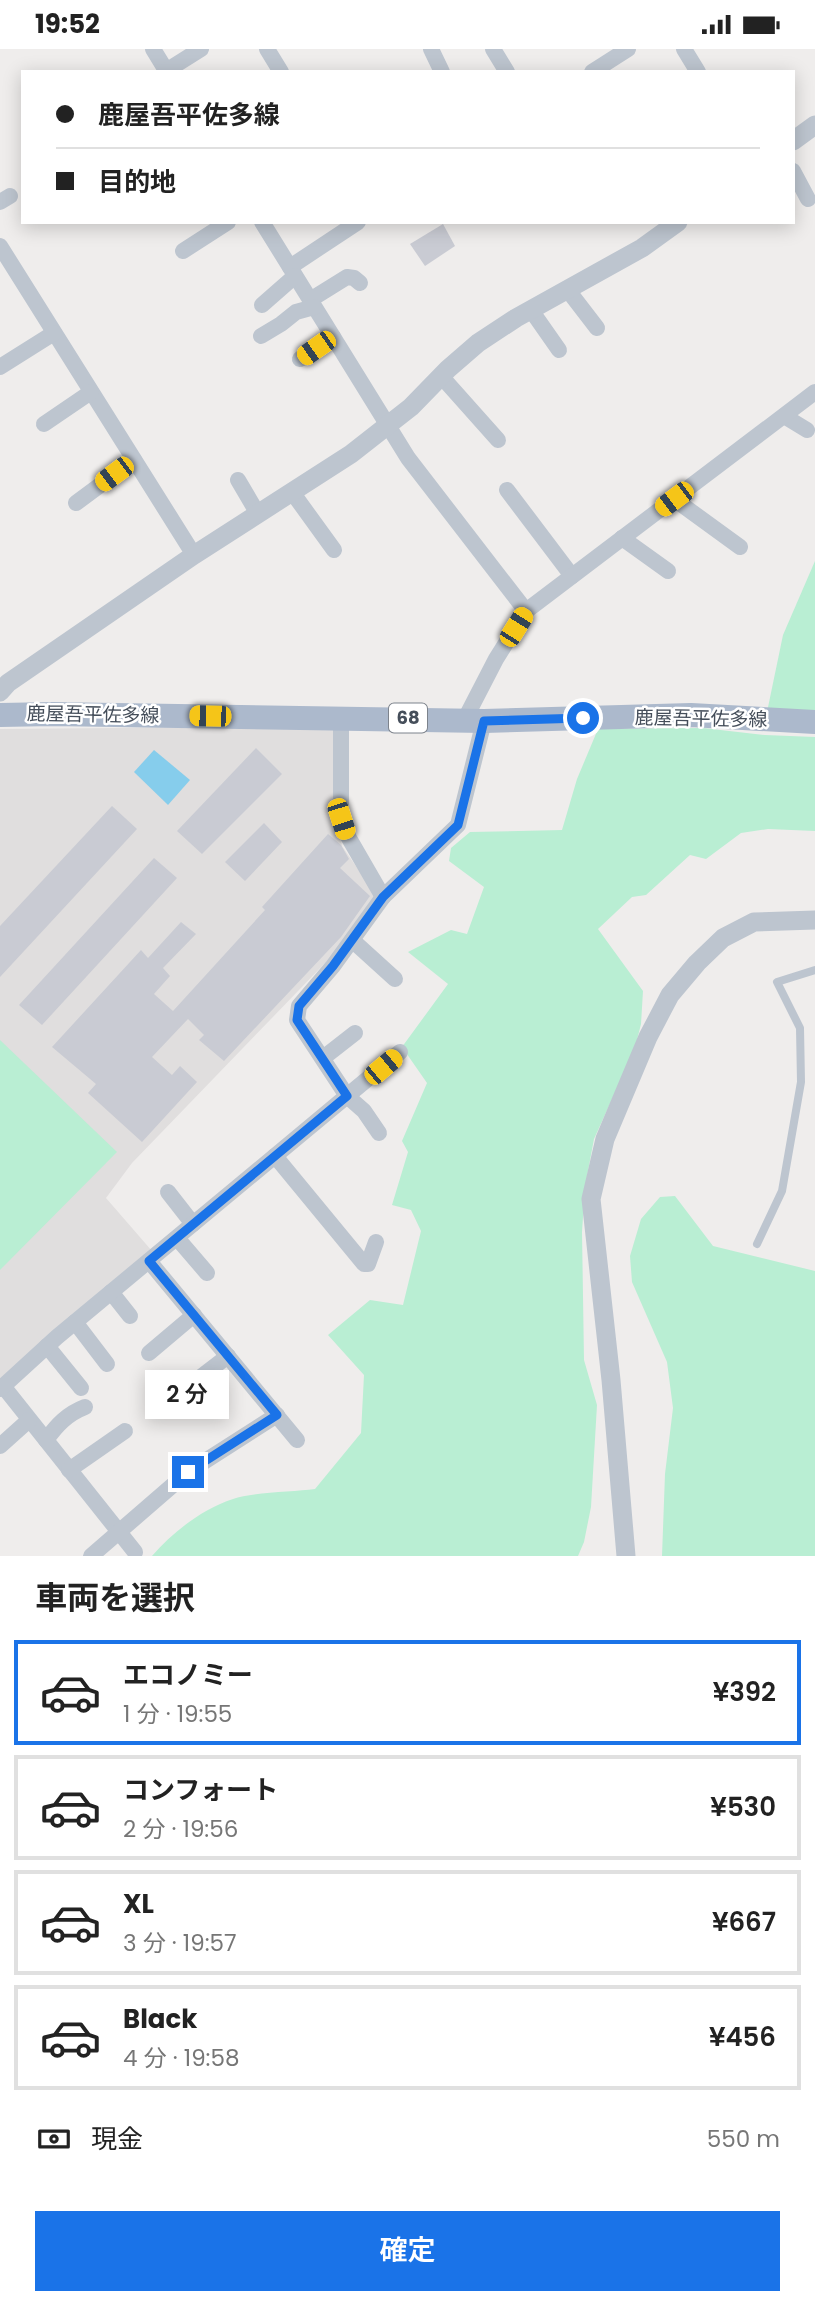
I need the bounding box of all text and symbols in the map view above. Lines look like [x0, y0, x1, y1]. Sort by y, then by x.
text: 19:52 [35, 6, 100, 42]
text: 鹿屋吾平佐多線 [98, 97, 280, 133]
text: 目的地 [98, 164, 176, 200]
car [293, 327, 340, 369]
car [91, 453, 138, 495]
car [651, 478, 698, 520]
car [496, 604, 537, 650]
street label: 鹿屋吾平佐多線 [26, 700, 160, 729]
route start [567, 702, 599, 734]
road number: 68 [389, 703, 427, 733]
street label: 鹿屋吾平佐多線 [634, 704, 768, 733]
car [189, 705, 232, 727]
car [325, 796, 358, 842]
car [361, 1045, 406, 1089]
callout: 2 分 [146, 1371, 230, 1419]
text: 2 分 [166, 1378, 208, 1410]
route end [172, 1456, 204, 1488]
text: 車両を選択 [35, 1575, 195, 1620]
text: エコノミー [123, 1657, 253, 1693]
icon: car [39, 1661, 102, 1724]
text: ¥392 [713, 1674, 776, 1710]
text: 1 分 · 19:55 [123, 1698, 232, 1730]
text: コンフォート [123, 1772, 278, 1808]
icon: car [39, 1776, 102, 1839]
text: ¥530 [710, 1789, 776, 1825]
text: 2 分 · 19:56 [123, 1813, 238, 1845]
text: XL [123, 1886, 154, 1922]
icon: car [39, 1891, 102, 1954]
text: ¥667 [712, 1904, 776, 1940]
text: 3 分 · 19:57 [123, 1927, 237, 1959]
text: Black [123, 2001, 197, 2037]
icon: car [39, 2006, 102, 2069]
text: ¥456 [709, 2019, 776, 2055]
text: 4 分 · 19:58 [123, 2042, 239, 2074]
icon: cash [35, 2120, 73, 2158]
text: 現金 [91, 2121, 143, 2157]
text: 550 m [707, 2123, 780, 2155]
button: 確定 [35, 2211, 780, 2291]

